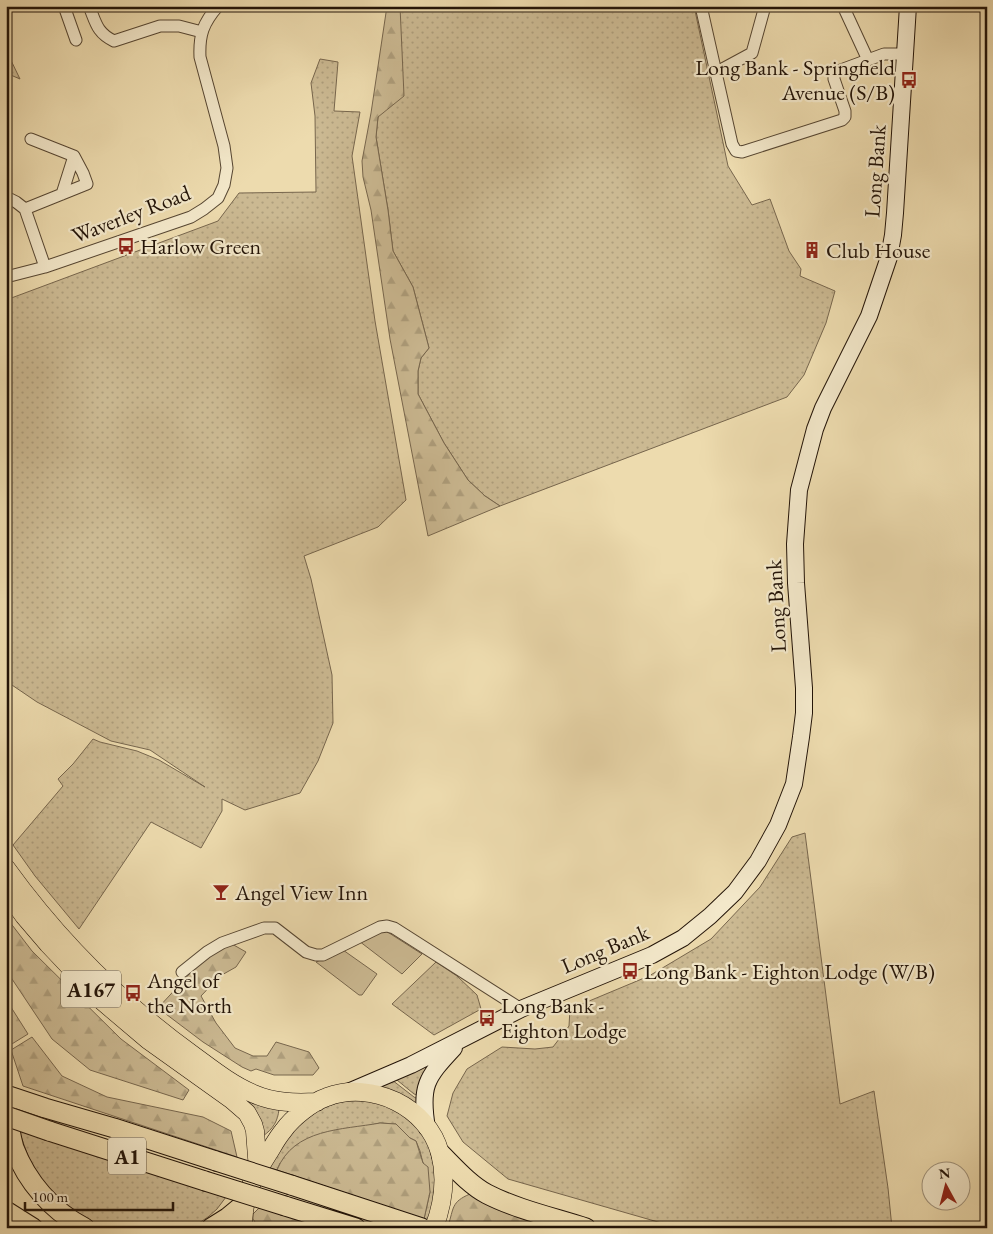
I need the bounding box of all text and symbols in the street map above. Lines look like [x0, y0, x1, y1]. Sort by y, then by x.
place label: Long Bank - Springfield Avenue (S/B) [695, 53, 896, 107]
bus stop icon: Long Bank - Springfield Avenue (S/B) [899, 70, 919, 90]
street label: Long Bank [857, 123, 893, 218]
street label: Waverley Road [67, 178, 195, 250]
place label: Harlow Green [140, 232, 262, 261]
bus stop icon: Harlow Green [116, 236, 136, 256]
place label: Club House [826, 236, 931, 265]
building icon: Club House [802, 240, 822, 260]
street label: Long Bank [759, 558, 793, 653]
place label: Angel View Inn [234, 878, 369, 907]
bar icon: Angel View Inn [211, 882, 231, 902]
street label: Long Bank [557, 917, 654, 981]
place label: Long Bank - Eighton Lodge (W/B) [644, 957, 935, 986]
bus stop icon: Long Bank - Eighton Lodge (W/B) [620, 961, 640, 981]
place label: Angel of the North [146, 966, 232, 1020]
road number: A167 [61, 971, 121, 1008]
bus stop icon: Angel of the North [123, 983, 143, 1003]
place label: Long Bank - Eighton Lodge [501, 991, 627, 1045]
bus stop icon: Long Bank - Eighton Lodge [477, 1008, 497, 1028]
road number: A1 [108, 1138, 146, 1174]
north arrow [920, 1162, 970, 1212]
text: N [938, 1163, 952, 1183]
scale bar [25, 1179, 172, 1211]
text: 100 m [32, 1187, 69, 1206]

